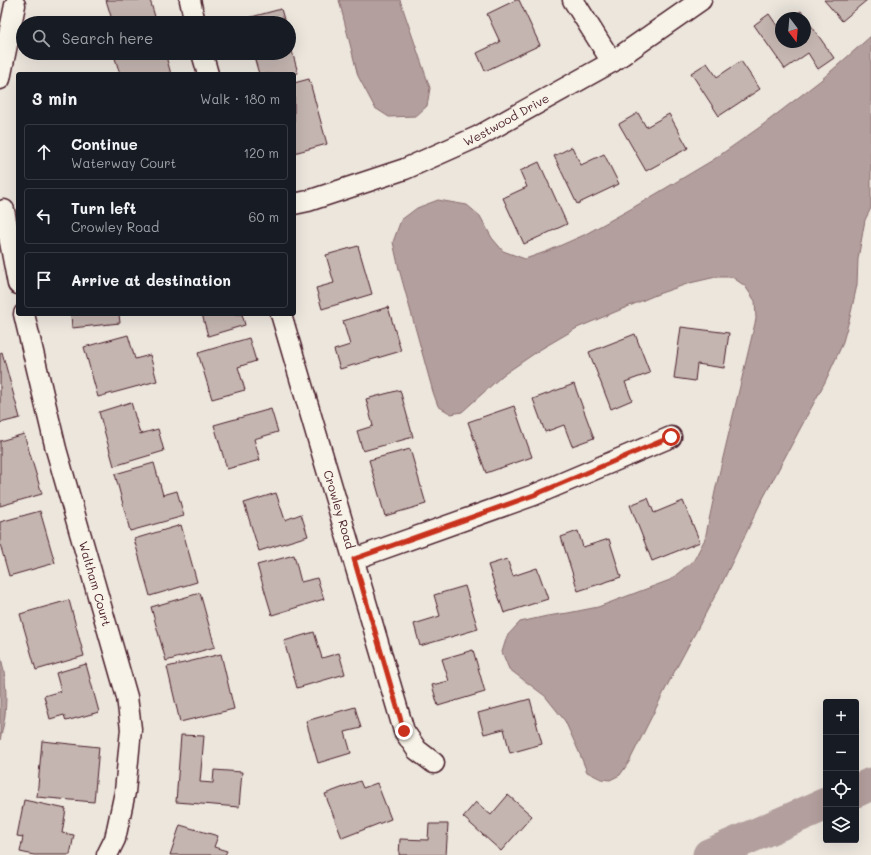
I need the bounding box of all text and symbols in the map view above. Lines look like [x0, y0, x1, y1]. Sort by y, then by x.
north arrow [775, 12, 811, 48]
search box [16, 16, 296, 60]
icon: search [30, 27, 52, 49]
text: Search here [62, 28, 153, 48]
text: 3 min [32, 87, 77, 109]
street label: Westwood Drive [460, 89, 552, 149]
text: Walk · 180 m [200, 90, 280, 107]
text: Continue [71, 134, 138, 154]
icon: ahead [33, 141, 55, 163]
text: 120 m [243, 144, 279, 161]
text: Waterway Court [71, 154, 176, 171]
text: Turn left [71, 198, 136, 218]
icon: left [33, 205, 55, 227]
text: 60 m [249, 208, 279, 225]
text: Crowley Road [71, 218, 159, 235]
icon: arrive [33, 269, 55, 291]
text: Arrive at destination [71, 270, 231, 290]
route start [662, 428, 680, 446]
street label: Crowley Road [320, 468, 359, 551]
street label: Waltham Court [76, 539, 115, 628]
map controls [823, 699, 859, 843]
button: + [823, 699, 859, 735]
route end [395, 722, 413, 740]
button: − [823, 735, 859, 771]
button: locate [823, 771, 859, 807]
button: layers [823, 807, 859, 843]

